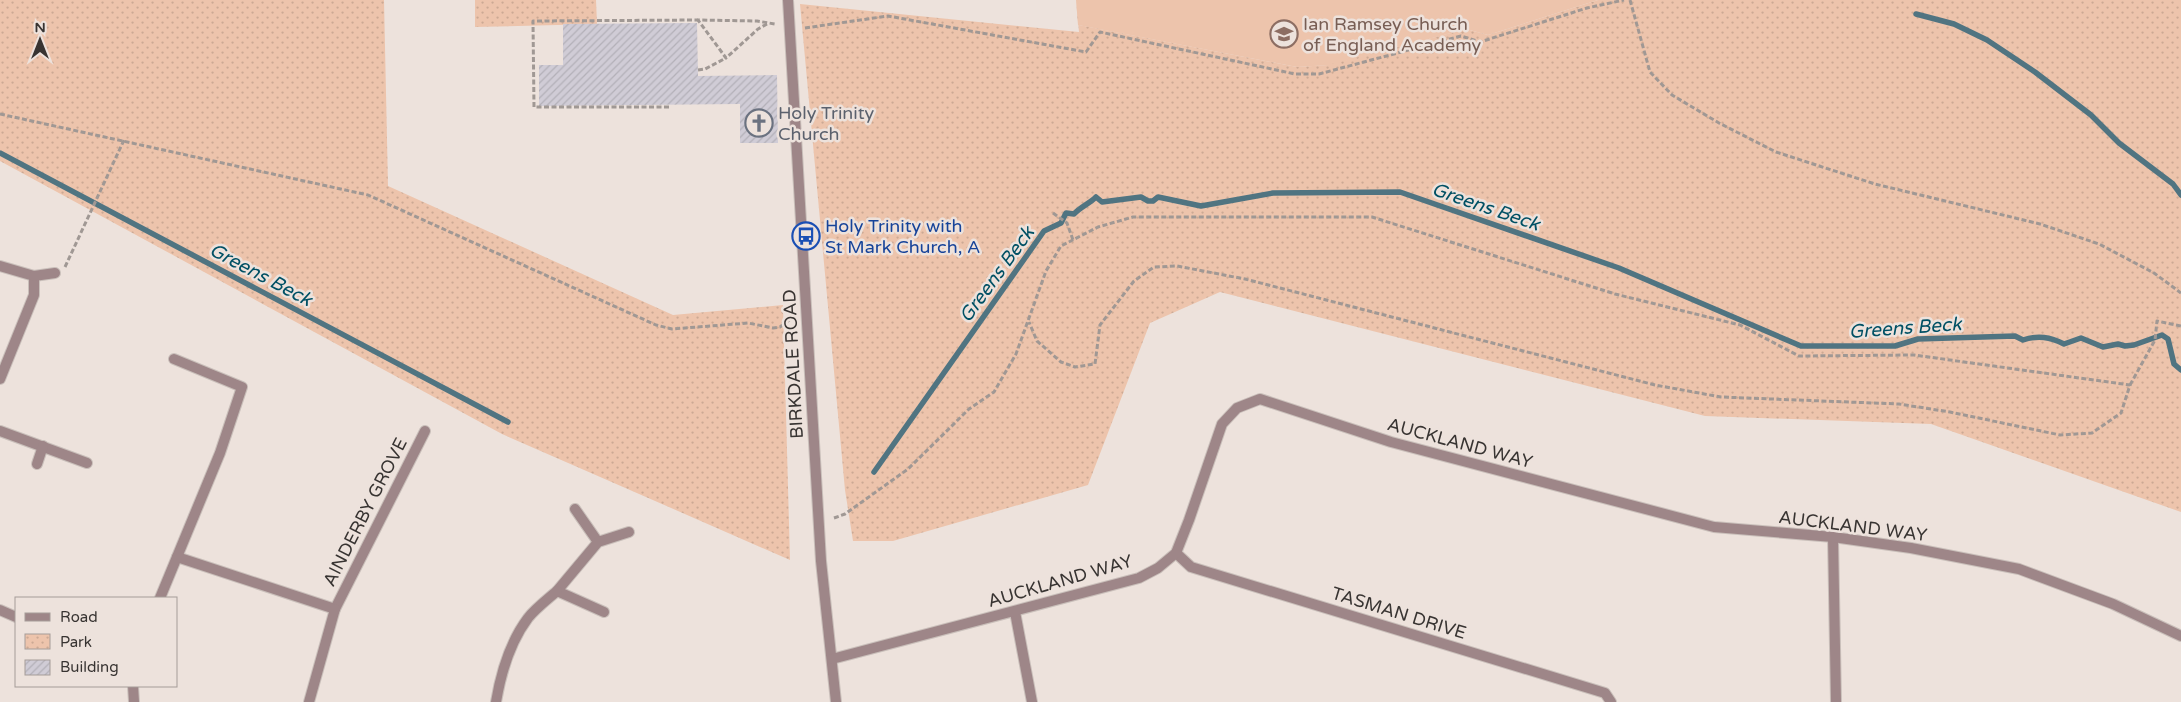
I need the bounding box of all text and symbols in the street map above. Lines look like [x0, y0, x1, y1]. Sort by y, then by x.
place label: Ian Ramsey Church of England Academy [1303, 13, 1482, 56]
north arrow [15, 15, 65, 65]
text: N [34, 19, 46, 36]
school or university icon: Ian Ramsey Church of England Academy [1269, 19, 1299, 49]
place label: Holy Trinity Church [778, 102, 875, 145]
church icon: Holy Trinity Church [744, 108, 774, 138]
water label: Greens Beck [1429, 178, 1544, 236]
place label: Holy Trinity with St Mark Church, A [825, 215, 980, 258]
bus stop icon: Holy Trinity with St Mark Church, A [791, 221, 821, 251]
water label: Greens Beck [955, 221, 1040, 327]
water label: Greens Beck [206, 239, 317, 312]
street label: BIRKDALE ROAD [778, 289, 808, 439]
water label: Greens Beck [1848, 313, 1964, 343]
street label: AUCKLAND WAY [1385, 413, 1535, 473]
street label: AINDERBY GROVE [318, 434, 412, 590]
street label: AUCKLAND WAY [1777, 506, 1929, 546]
street label: AUCKLAND WAY [985, 550, 1135, 612]
street label: TASMAN DRIVE [1329, 582, 1469, 644]
legend [15, 597, 178, 687]
text: Road [60, 608, 98, 626]
text: Park [60, 633, 92, 651]
text: Building [60, 658, 119, 676]

